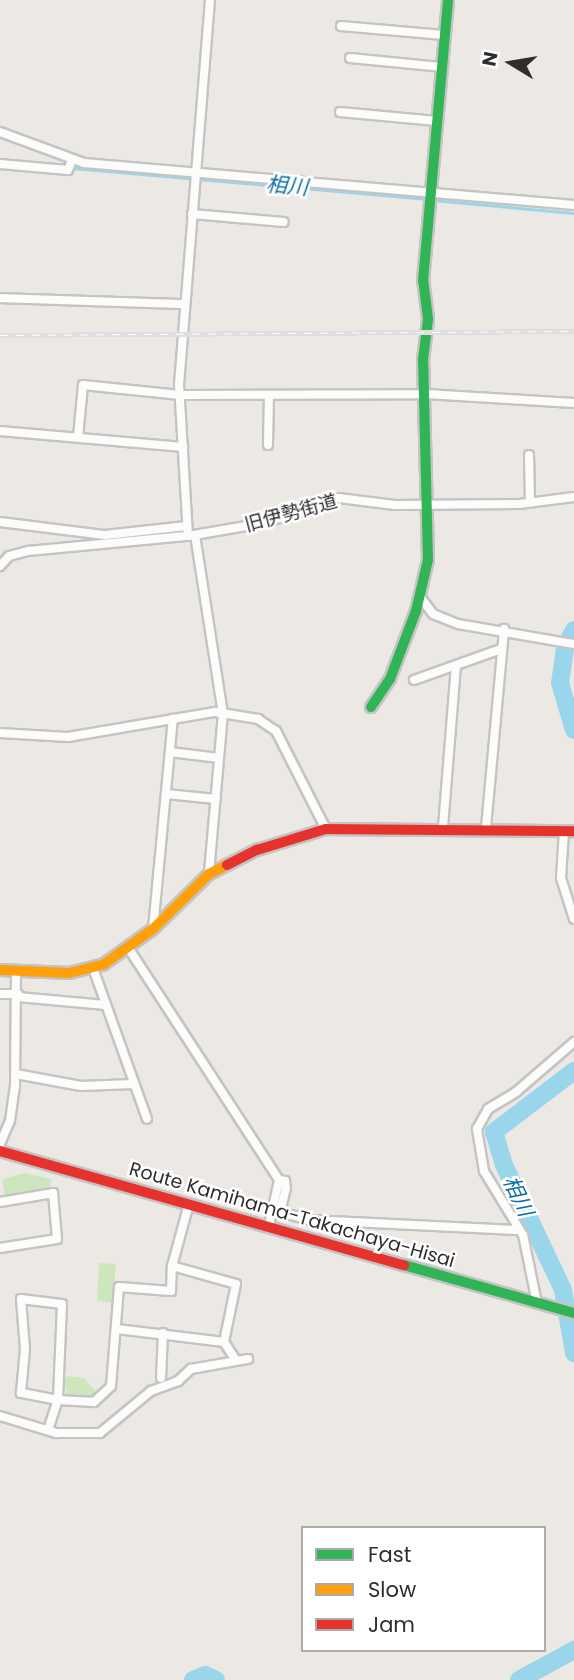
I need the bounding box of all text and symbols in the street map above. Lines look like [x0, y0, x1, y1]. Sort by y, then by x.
north arrow [476, 28, 546, 98]
text: N [475, 49, 505, 68]
water label: 相川 [265, 172, 309, 200]
street label: 旧伊勢街道 [242, 490, 340, 536]
street label: Route Kamihama-Takachaya-Hisai [127, 1158, 457, 1272]
water label: 相川 [498, 1172, 538, 1220]
legend [301, 1526, 546, 1652]
text: Fast [368, 1540, 411, 1569]
text: Slow [368, 1575, 416, 1604]
text: Jam [368, 1610, 415, 1639]

